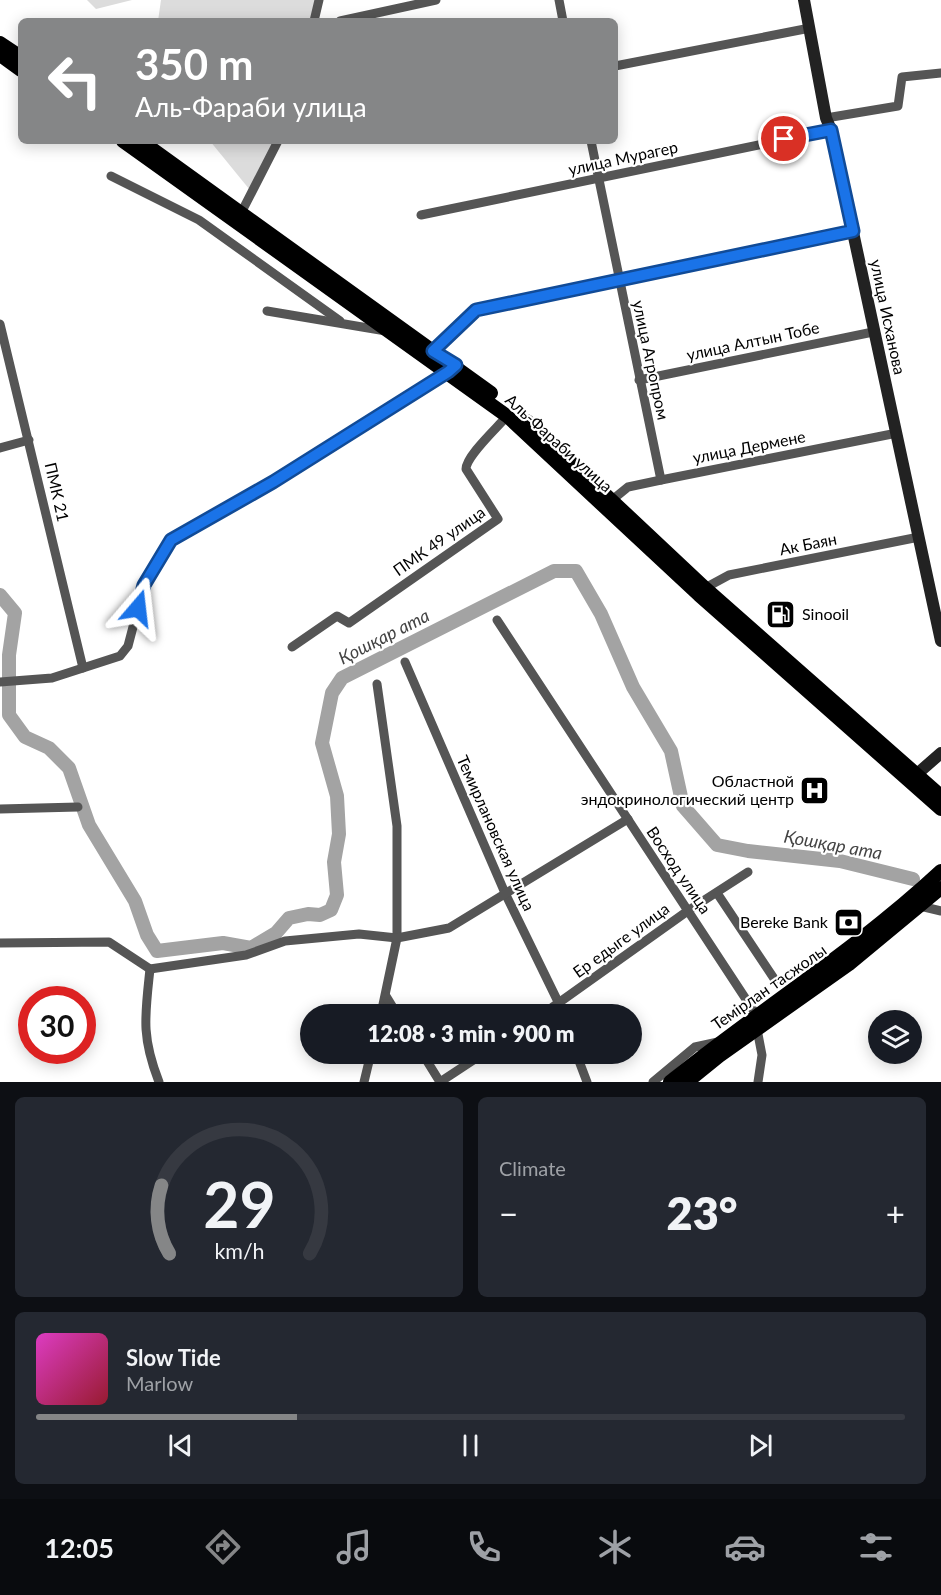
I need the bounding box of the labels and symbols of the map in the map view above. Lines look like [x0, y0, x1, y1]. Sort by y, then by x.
pin [758, 113, 809, 164]
street label: улица Мурагер [566, 137, 679, 178]
street label: улица Исханова [867, 258, 910, 376]
street label: улица Агропром [630, 298, 673, 421]
street label: улица Алтын Тобе [685, 317, 821, 364]
street label: Аль-Фараби улица [502, 390, 617, 496]
street label: улица Дермене [691, 426, 807, 467]
street label: ПМК 21 [41, 461, 73, 523]
street label: ПМК 49 улица [389, 502, 488, 579]
street label: Ак Баян [778, 529, 838, 558]
position arrow [106, 576, 170, 640]
fuel station icon: Sinooil [765, 598, 797, 630]
water label: Қошқар ата [334, 604, 433, 668]
place label: Sinooil [802, 604, 849, 623]
street label: Темирлановская улица [454, 752, 539, 913]
place label: Областной эндокринологический центр [581, 771, 794, 808]
hospital icon: Областной эндокринологический центр [799, 774, 831, 806]
street label: Восход улица [643, 823, 716, 917]
water label: Қошқар ата [782, 825, 884, 863]
street label: Ер едыге улица [569, 898, 673, 981]
bank icon: Bereke Bank [833, 906, 865, 938]
place label: Bereke Bank [740, 912, 829, 931]
street label: Темірлан тасжолы [708, 940, 830, 1033]
speed limit sign: 30 [18, 986, 96, 1064]

